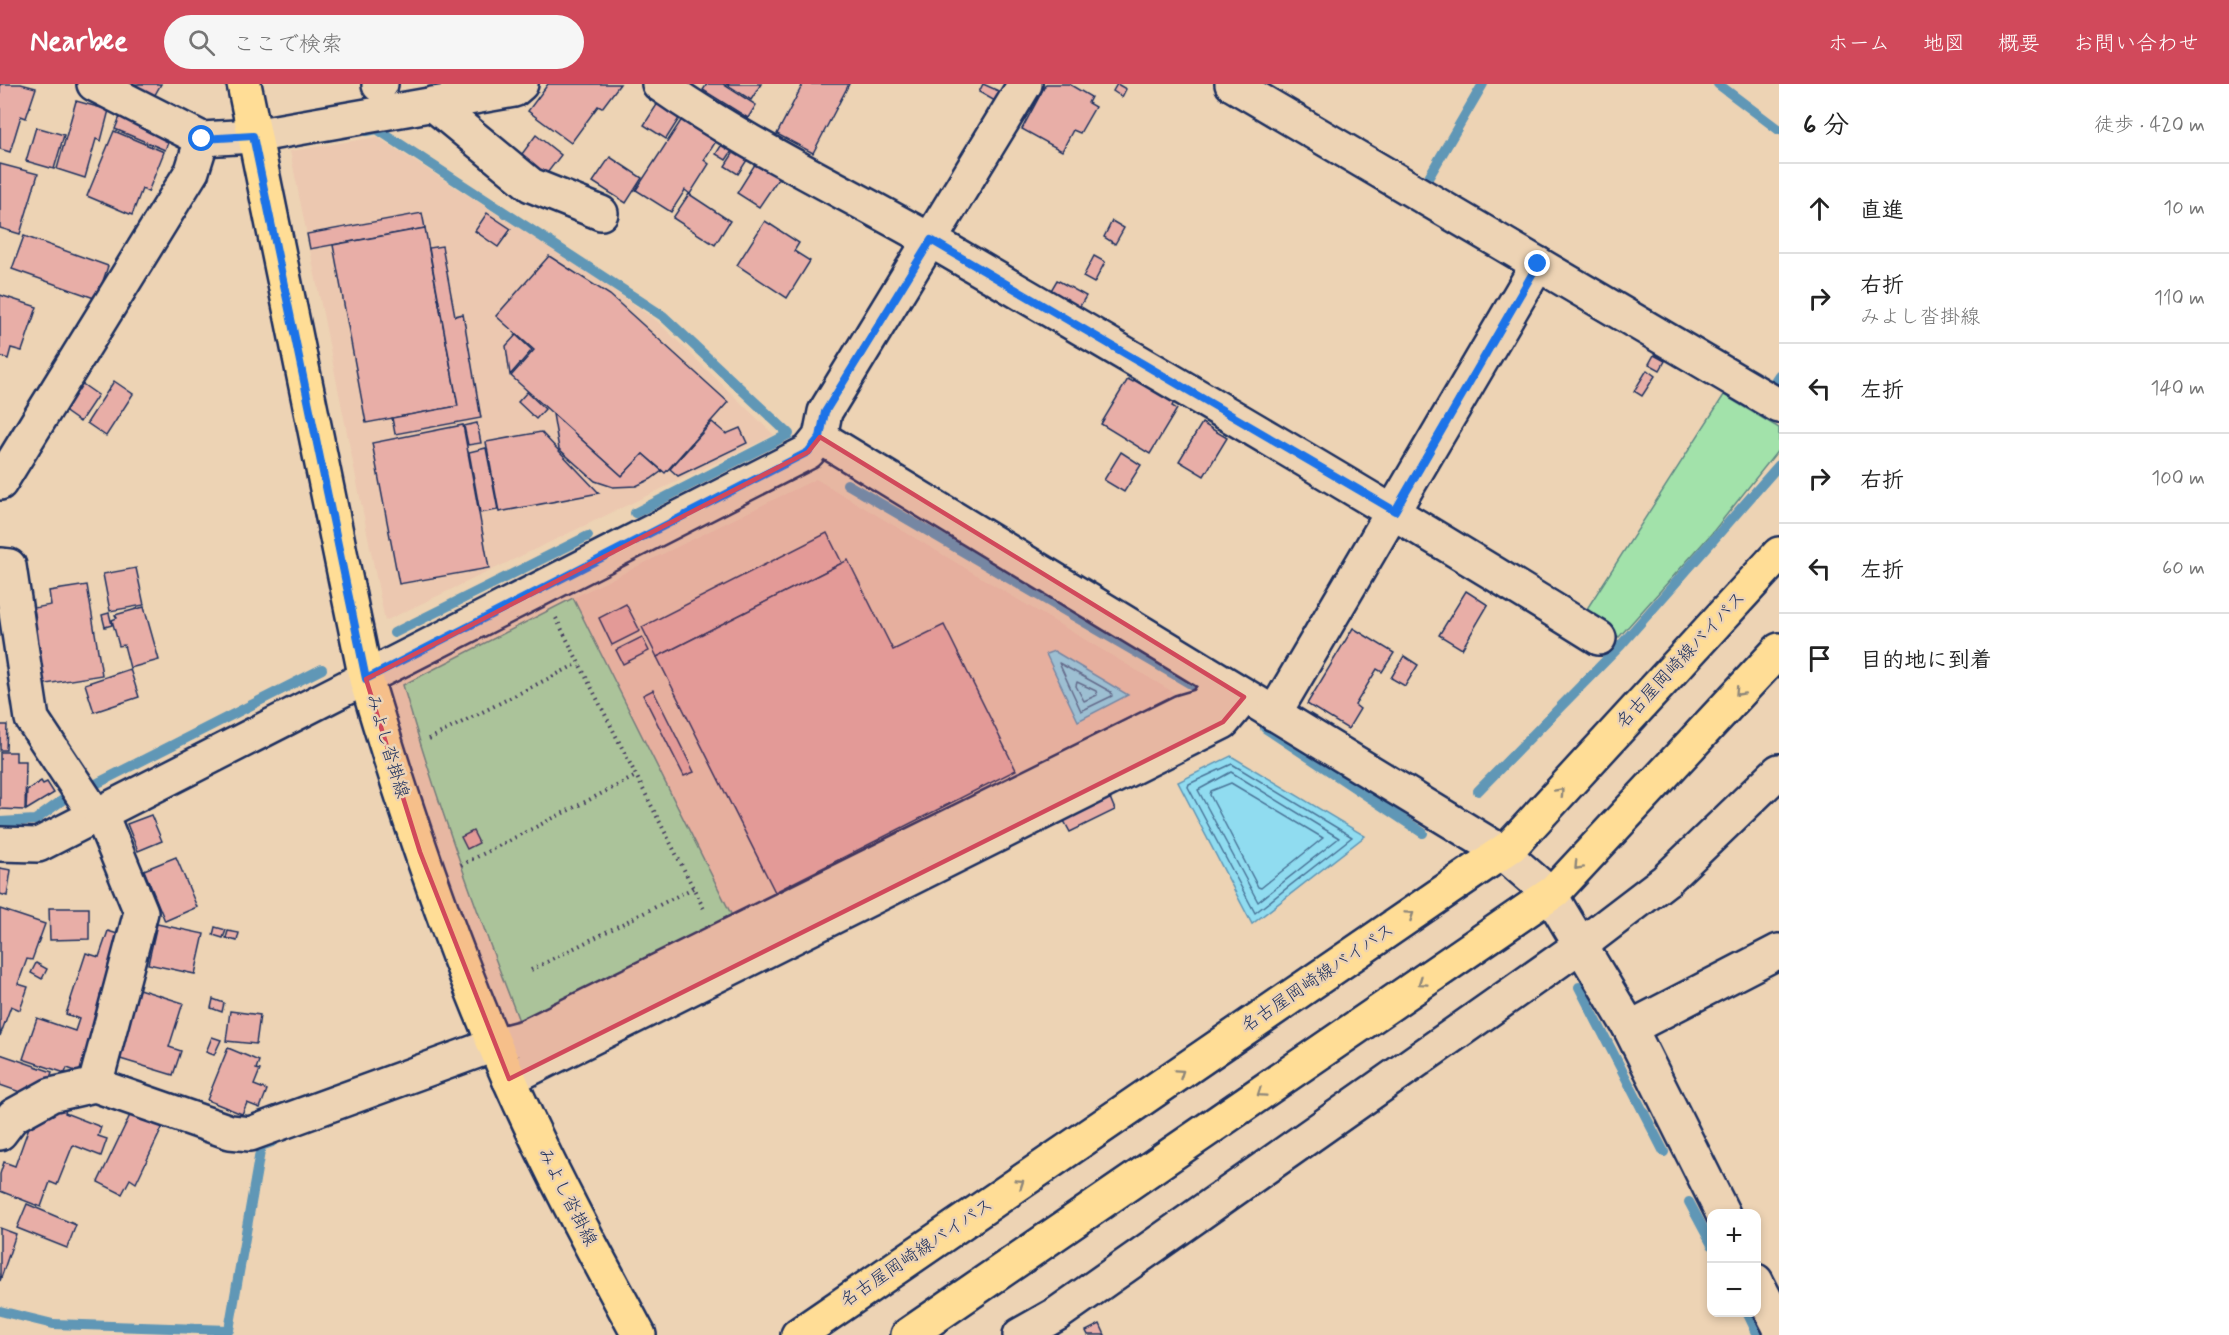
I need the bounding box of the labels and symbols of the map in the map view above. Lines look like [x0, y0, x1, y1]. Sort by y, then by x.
route start [188, 125, 214, 151]
route end [1524, 250, 1550, 276]
street label: 名古屋岡崎線バイパス [1611, 586, 1751, 734]
one-way arrow [1735, 686, 1746, 696]
street label: みよし沓掛線 [360, 691, 414, 801]
one-way arrow [1553, 788, 1564, 799]
one-way arrow [1574, 860, 1585, 870]
one-way arrow [1404, 911, 1415, 922]
street label: 名古屋岡崎線バイパス [1237, 918, 1399, 1038]
one-way arrow [1418, 975, 1429, 986]
one-way arrow [1174, 1069, 1185, 1080]
one-way arrow [1257, 1086, 1268, 1097]
street label: みよし沓掛線 [532, 1143, 602, 1251]
one-way arrow [1013, 1179, 1024, 1190]
street label: 名古屋岡崎線バイパス [836, 1193, 998, 1313]

